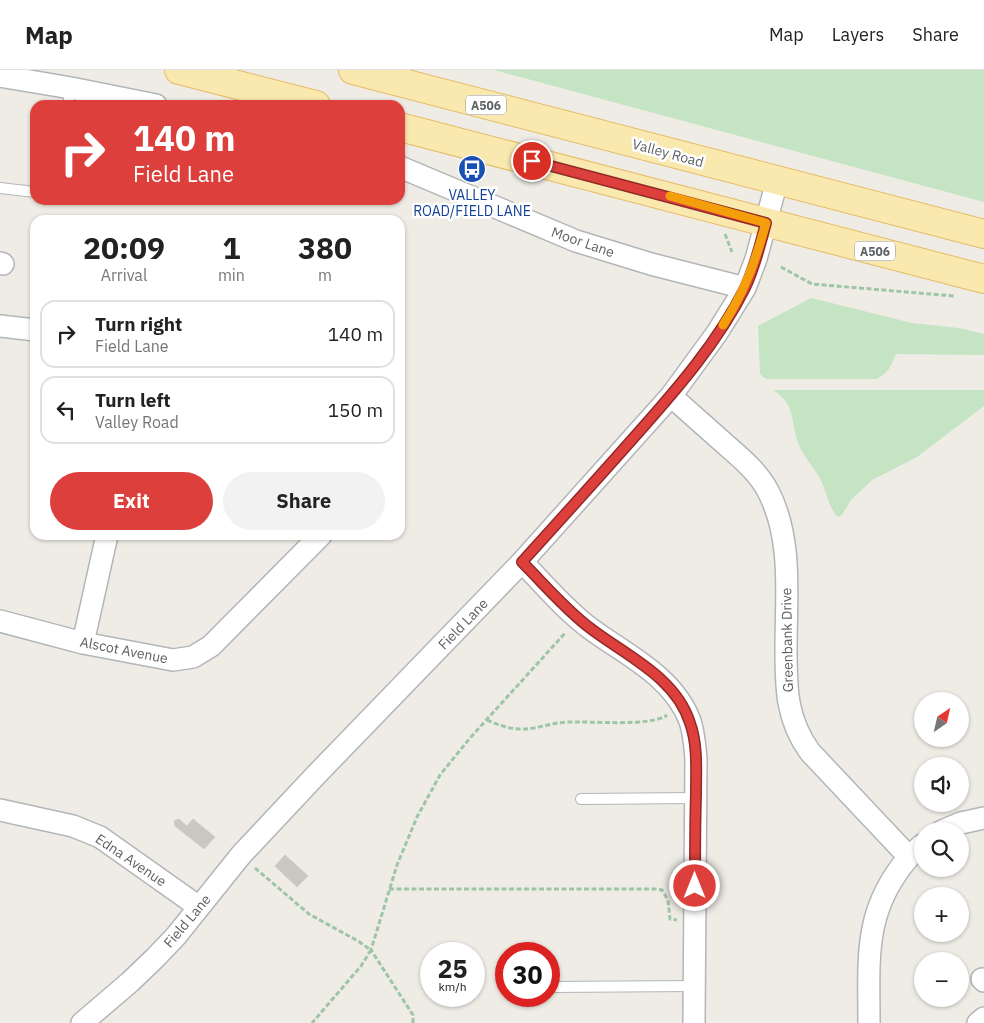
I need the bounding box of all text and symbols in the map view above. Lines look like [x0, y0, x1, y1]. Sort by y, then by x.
text: Map [25, 19, 73, 51]
text: Map [769, 23, 804, 46]
text: Layers [832, 23, 884, 46]
text: Share [912, 23, 959, 46]
road number: A506 [466, 96, 506, 114]
text: 140 m [133, 115, 236, 161]
icon: right [50, 120, 115, 185]
street label: Valley Road [630, 135, 706, 171]
pin [511, 140, 553, 182]
icon: arrive [518, 147, 546, 175]
bus stop icon: VALLEY ROAD/FIELD LANE [457, 154, 487, 184]
text: Field Lane [133, 159, 234, 188]
place label: VALLEY ROAD/FIELD LANE [413, 186, 531, 220]
street label: Moor Lane [549, 223, 617, 261]
text: 20:09 [83, 228, 165, 267]
text: 1 [222, 228, 240, 267]
text: 380 [298, 228, 352, 267]
road number: A506 [855, 242, 895, 260]
text: Arrival [101, 265, 147, 285]
text: min [218, 265, 245, 285]
text: m [318, 265, 332, 285]
text: Turn right [95, 312, 182, 336]
icon: right [52, 320, 80, 348]
text: 140 m [328, 322, 383, 346]
text: Field Lane [95, 336, 169, 356]
text: Turn left [95, 388, 171, 412]
icon: left [52, 396, 80, 424]
text: 150 m [328, 398, 383, 422]
text: Valley Road [95, 412, 179, 432]
button: Exit [50, 472, 213, 530]
button: Share [223, 472, 385, 530]
street label: Greenbank Drive [777, 587, 797, 693]
street label: Field Lane [434, 594, 492, 653]
street label: Alscot Avenue [78, 633, 170, 667]
north arrow [914, 692, 969, 748]
map controls [914, 692, 969, 1007]
button: sound [914, 757, 969, 812]
button: search [914, 822, 969, 877]
street label: Edna Avenue [92, 830, 170, 890]
position arrow [668, 859, 720, 911]
button: + [914, 887, 969, 942]
street label: Field Lane [159, 890, 215, 951]
speed limit sign: 30 [495, 942, 560, 1007]
text: 25 [437, 952, 468, 985]
button: − [914, 952, 969, 1007]
text: km/h [438, 979, 467, 994]

